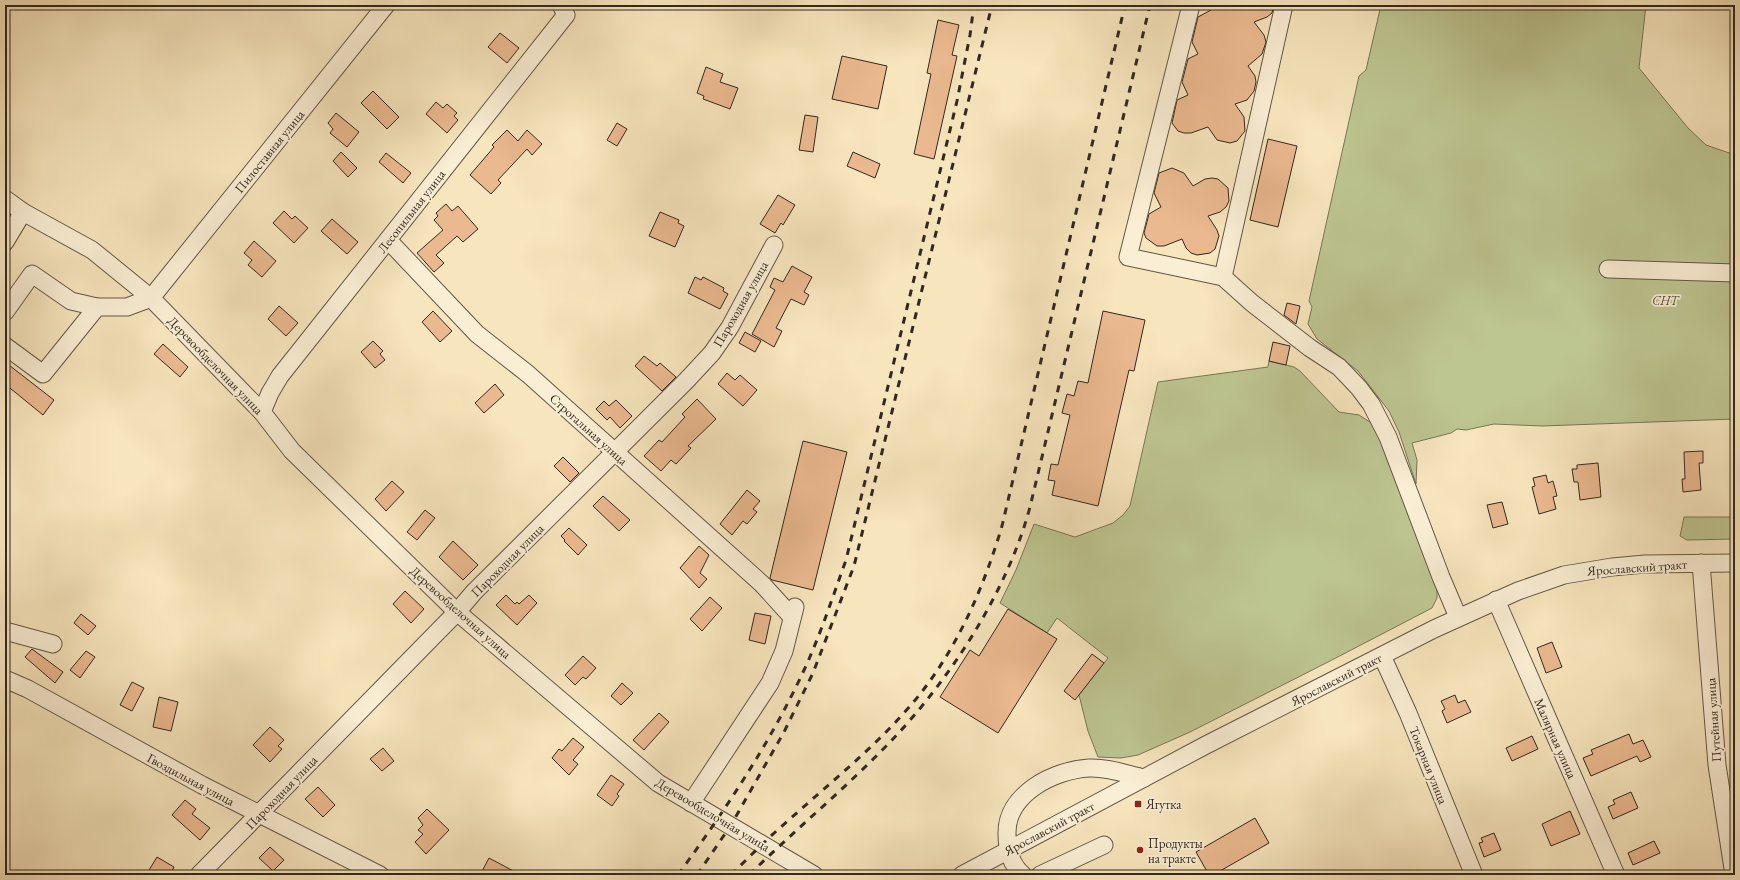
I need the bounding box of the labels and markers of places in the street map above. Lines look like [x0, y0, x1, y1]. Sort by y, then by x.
place label: Ягутка [1145, 796, 1182, 813]
marker: Ягутка [1133, 799, 1143, 809]
place label: Продукты на тракте [1148, 835, 1203, 867]
marker: Продукты на тракте [1135, 845, 1145, 855]

